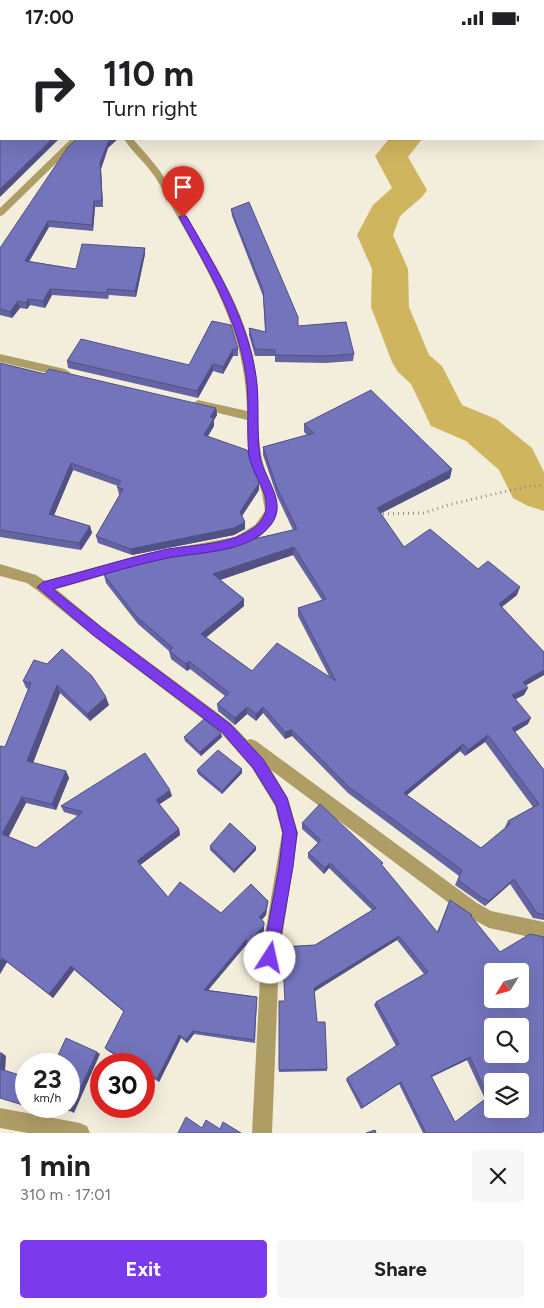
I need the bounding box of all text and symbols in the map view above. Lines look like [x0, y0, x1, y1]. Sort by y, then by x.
text: 17:00 [25, 6, 74, 29]
text: 110 m [103, 53, 194, 95]
icon: right [20, 55, 85, 120]
text: Turn right [103, 95, 198, 122]
pin [162, 166, 204, 217]
icon: arrive [169, 173, 197, 201]
position arrow [243, 931, 295, 983]
north arrow [484, 963, 529, 1007]
map controls [484, 963, 529, 1118]
button: search [484, 1018, 529, 1063]
speed limit sign: 30 [90, 1053, 155, 1118]
text: 23 [33, 1064, 62, 1094]
button: layers [484, 1073, 529, 1118]
text: km/h [34, 1091, 61, 1105]
text: 1 min [20, 1147, 91, 1184]
button: close [472, 1150, 524, 1202]
text: 310 m · 17:01 [20, 1185, 111, 1204]
button: Exit [20, 1240, 267, 1298]
button: Share [277, 1240, 524, 1298]

